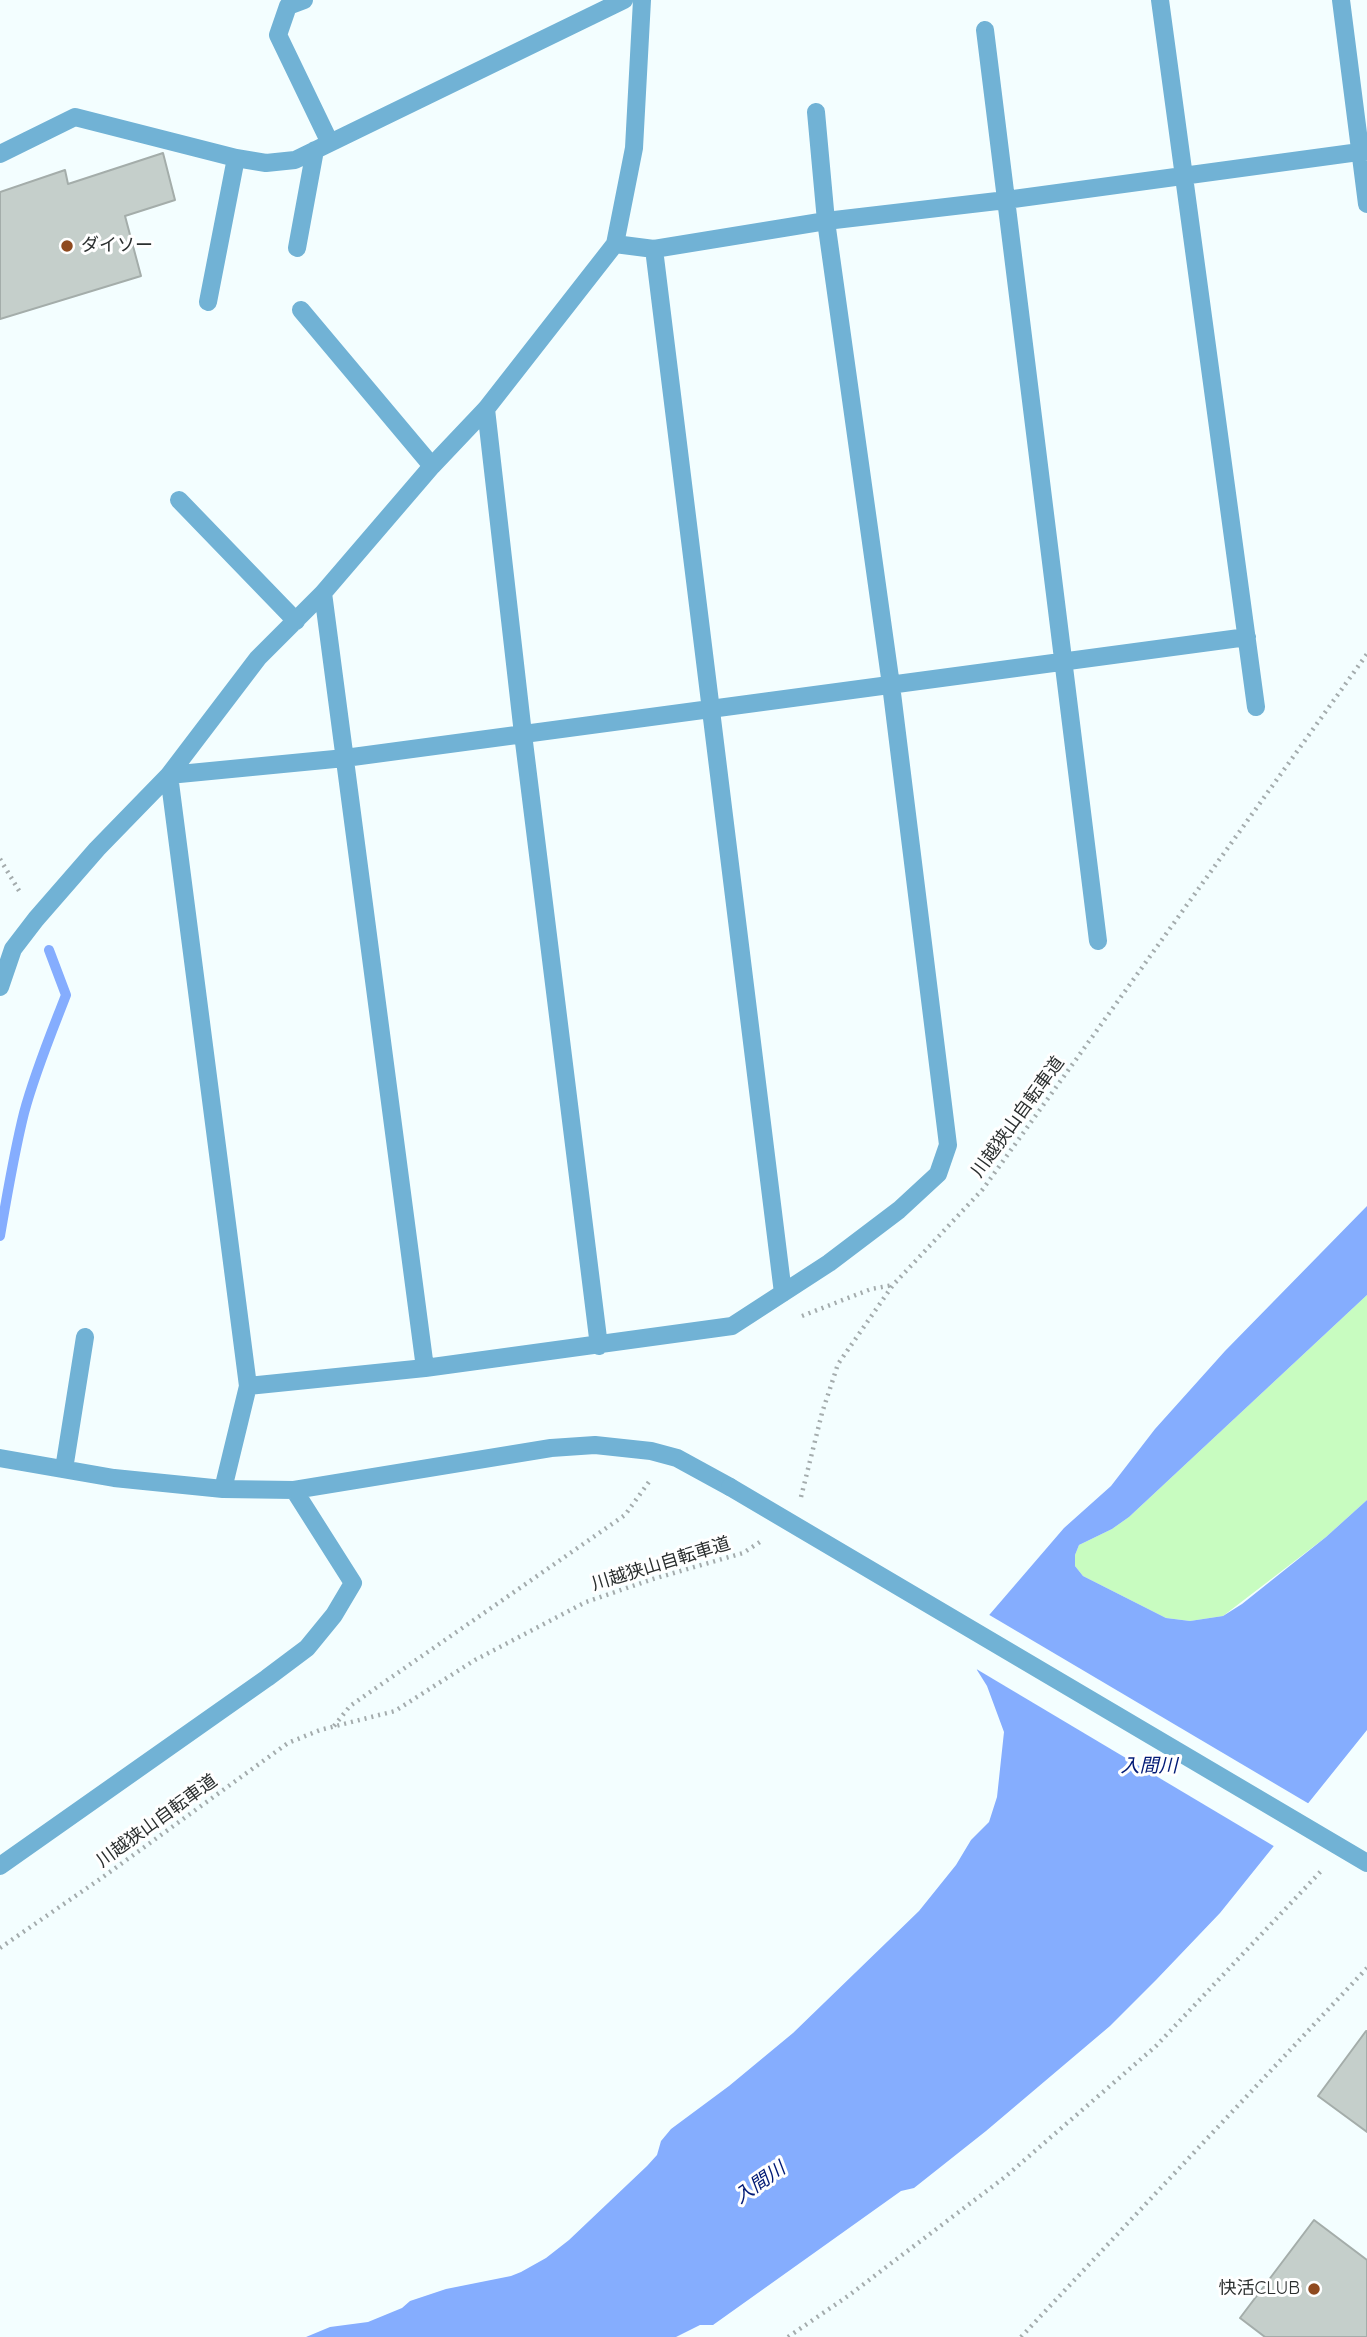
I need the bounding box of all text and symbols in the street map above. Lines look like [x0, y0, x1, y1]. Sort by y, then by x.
place label: ダイソー [81, 235, 153, 257]
marker: ダイソー [59, 238, 75, 254]
street label: 川越狭山自転車道 [967, 1052, 1069, 1182]
street label: 川越狭山自転車道 [589, 1533, 733, 1595]
water label: 入間川 [1121, 1755, 1177, 1777]
street label: 川越狭山自転車道 [92, 1770, 222, 1872]
water label: 入間川 [730, 2157, 790, 2209]
place label: 快活CLUB [1218, 2278, 1300, 2300]
marker: 快活CLUB [1306, 2281, 1322, 2297]

